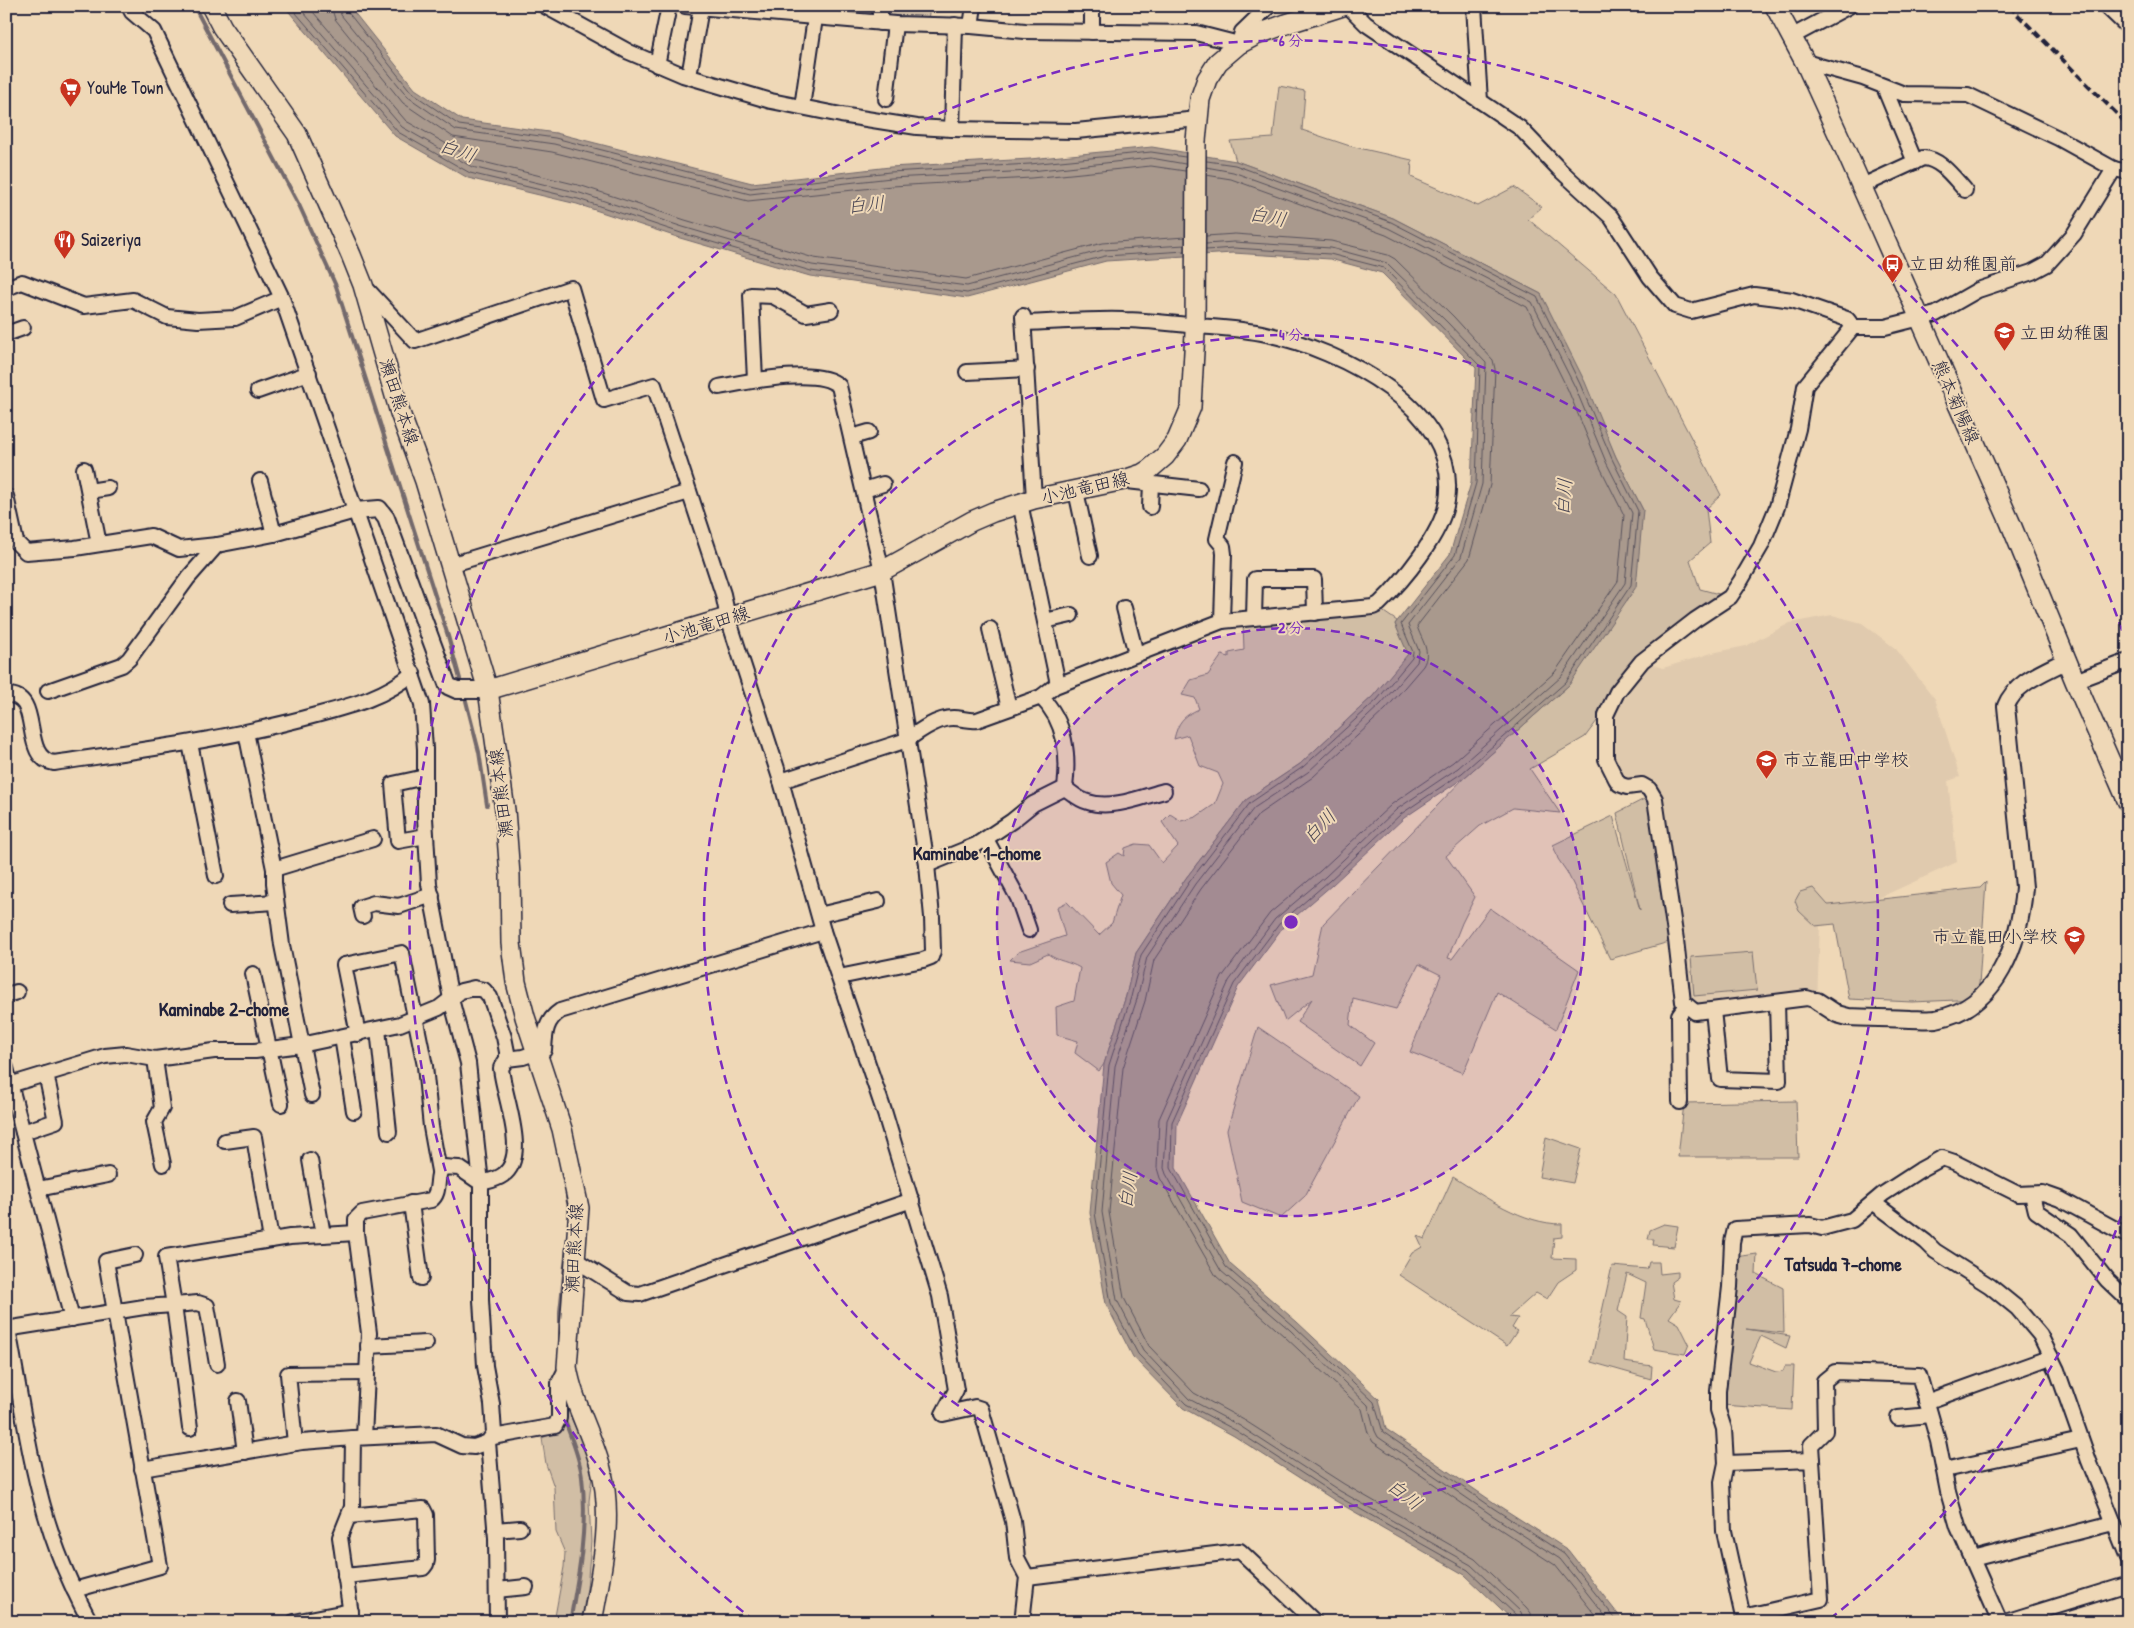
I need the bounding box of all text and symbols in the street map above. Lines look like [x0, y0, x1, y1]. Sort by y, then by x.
text: 6 分 [1279, 30, 1303, 51]
place label: YouMe Town [87, 75, 164, 100]
supermarket icon: YouMe Town [59, 76, 83, 107]
water label: 白川 [436, 132, 480, 168]
water label: 白川 [846, 189, 886, 219]
water label: 白川 [1247, 200, 1289, 232]
place label: Saizeriya [81, 227, 141, 252]
restaurant icon: Saizeriya [53, 228, 77, 259]
place label: 立田幼稚園前 [1909, 251, 2017, 276]
bus stop icon: 立田幼稚園前 [1881, 252, 1905, 283]
place label: 立田幼稚園 [2020, 320, 2110, 345]
school or university icon: 立田幼稚園 [1992, 321, 2016, 352]
text: 4 分 [1279, 324, 1303, 345]
street label: 瀬田熊本線 [374, 355, 425, 449]
street label: 熊本菊陽線 [1927, 356, 1986, 448]
street label: 小池竜田線 [1038, 465, 1132, 510]
water label: 白川 [1548, 477, 1578, 517]
street label: 小池竜田線 [659, 599, 753, 650]
text: 2 分 [1278, 617, 1304, 638]
street label: 瀬田熊本線 [483, 747, 518, 839]
place label: 市立龍田中学校 [1783, 747, 1909, 772]
school or university icon: 市立龍田中学校 [1755, 748, 1779, 779]
water label: 白川 [1296, 803, 1342, 849]
district label: Kaminabe 1-chome [913, 840, 1042, 866]
centre of rings [1282, 913, 1300, 931]
place label: 市立龍田小学校 [1932, 924, 2058, 949]
school or university icon: 市立龍田小学校 [2062, 925, 2086, 956]
district label: Kaminabe 2-chome [159, 996, 290, 1022]
water label: 白川 [1111, 1169, 1143, 1211]
street label: 瀬田熊本線 [559, 1202, 588, 1294]
district label: Tatsuda 7-chome [1783, 1251, 1902, 1277]
water label: 白川 [1382, 1472, 1428, 1516]

